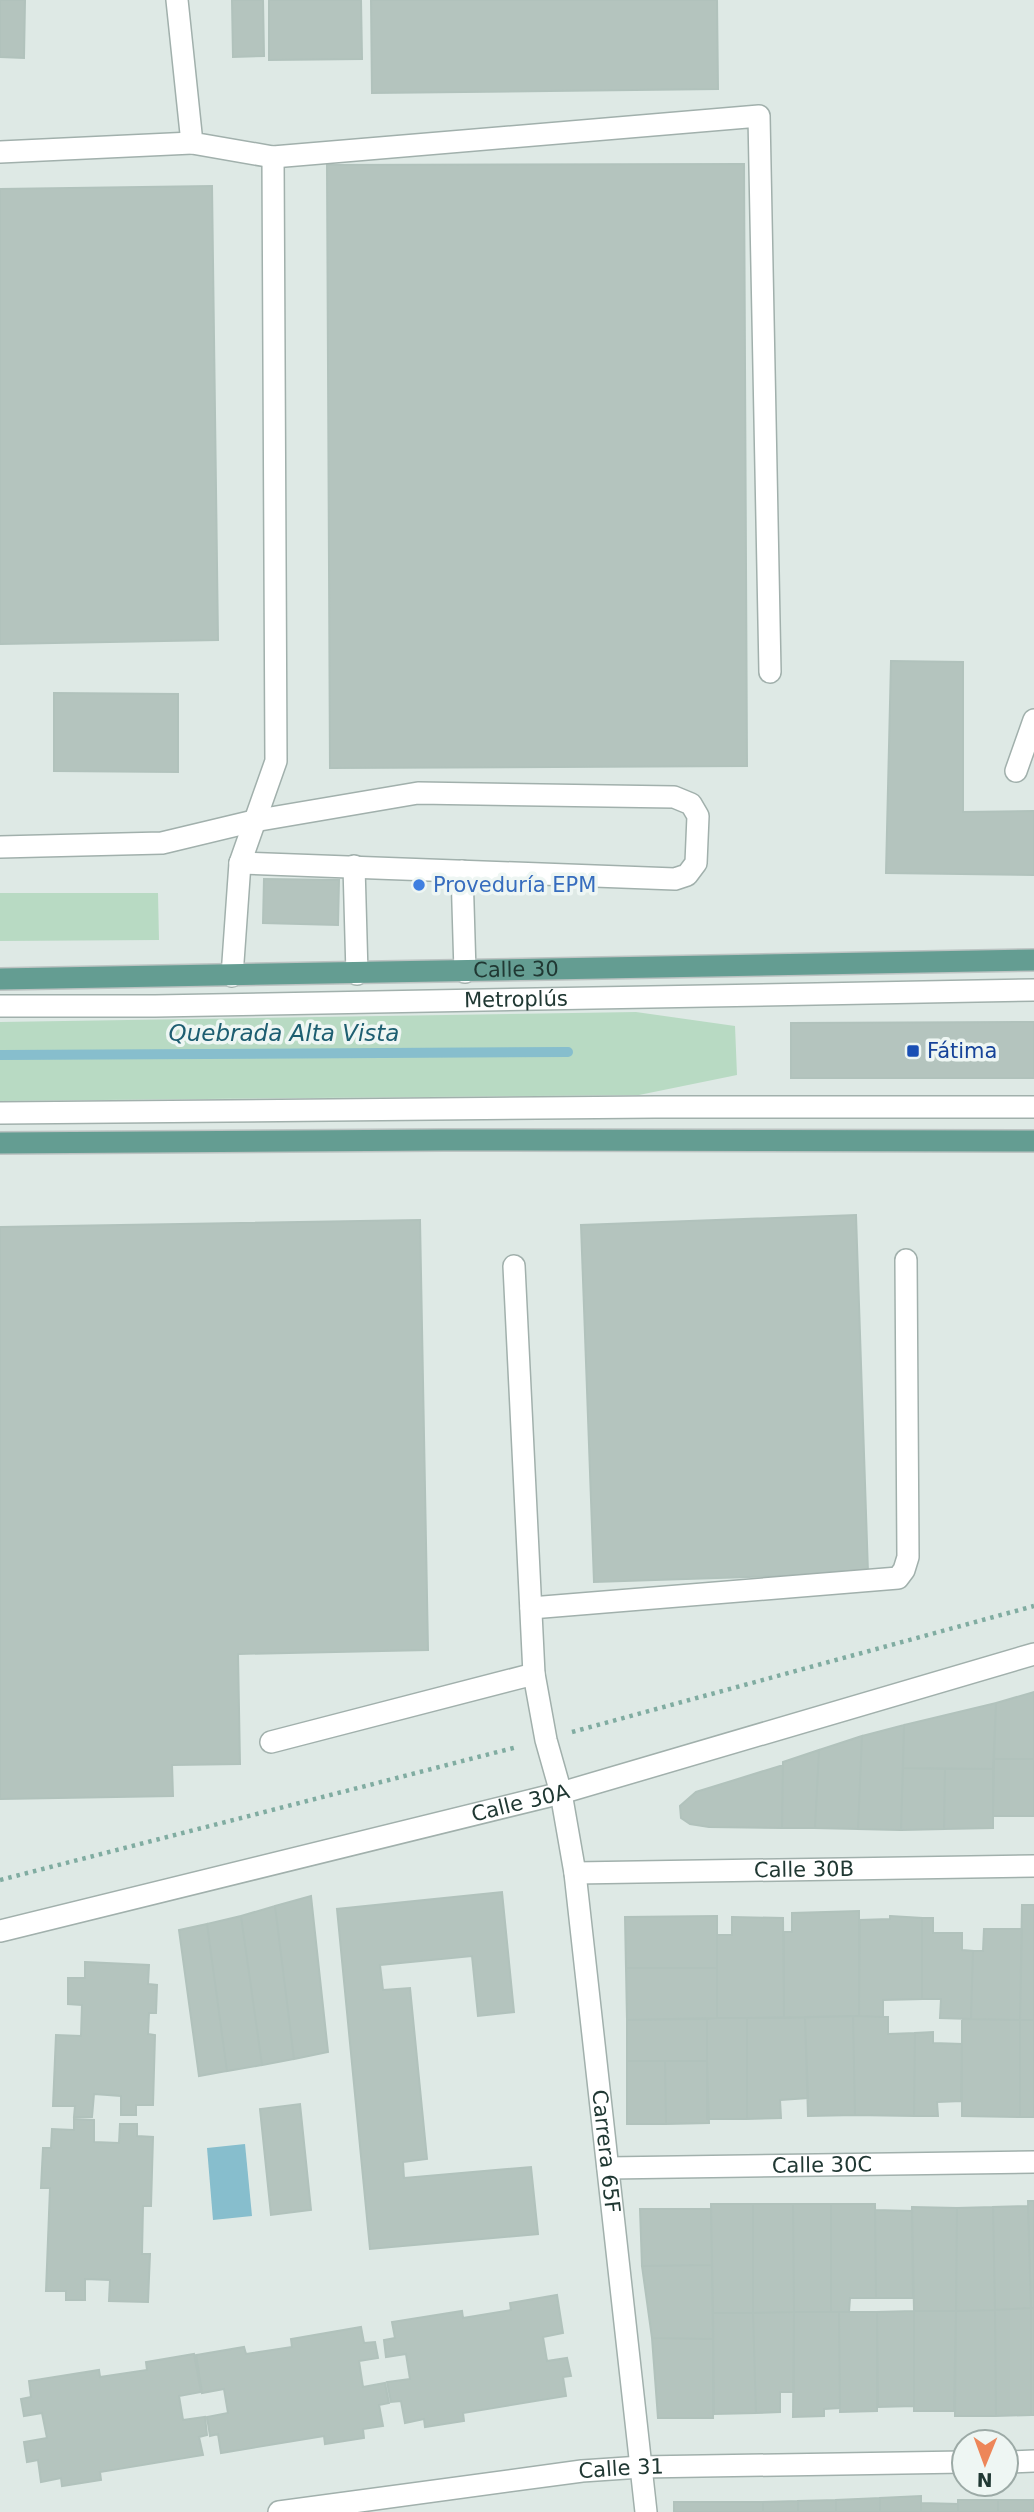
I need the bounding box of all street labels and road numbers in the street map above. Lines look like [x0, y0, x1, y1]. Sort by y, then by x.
street label: Calle 30 [473, 957, 559, 982]
street label: Metroplús [464, 986, 568, 1012]
street label: Calle 30A [469, 1779, 573, 1827]
street label: Calle 30B [754, 1857, 854, 1882]
street label: Carrera 65F [587, 2088, 625, 2214]
street label: Calle 30C [772, 2152, 872, 2178]
street label: Calle 31 [578, 2455, 664, 2483]

